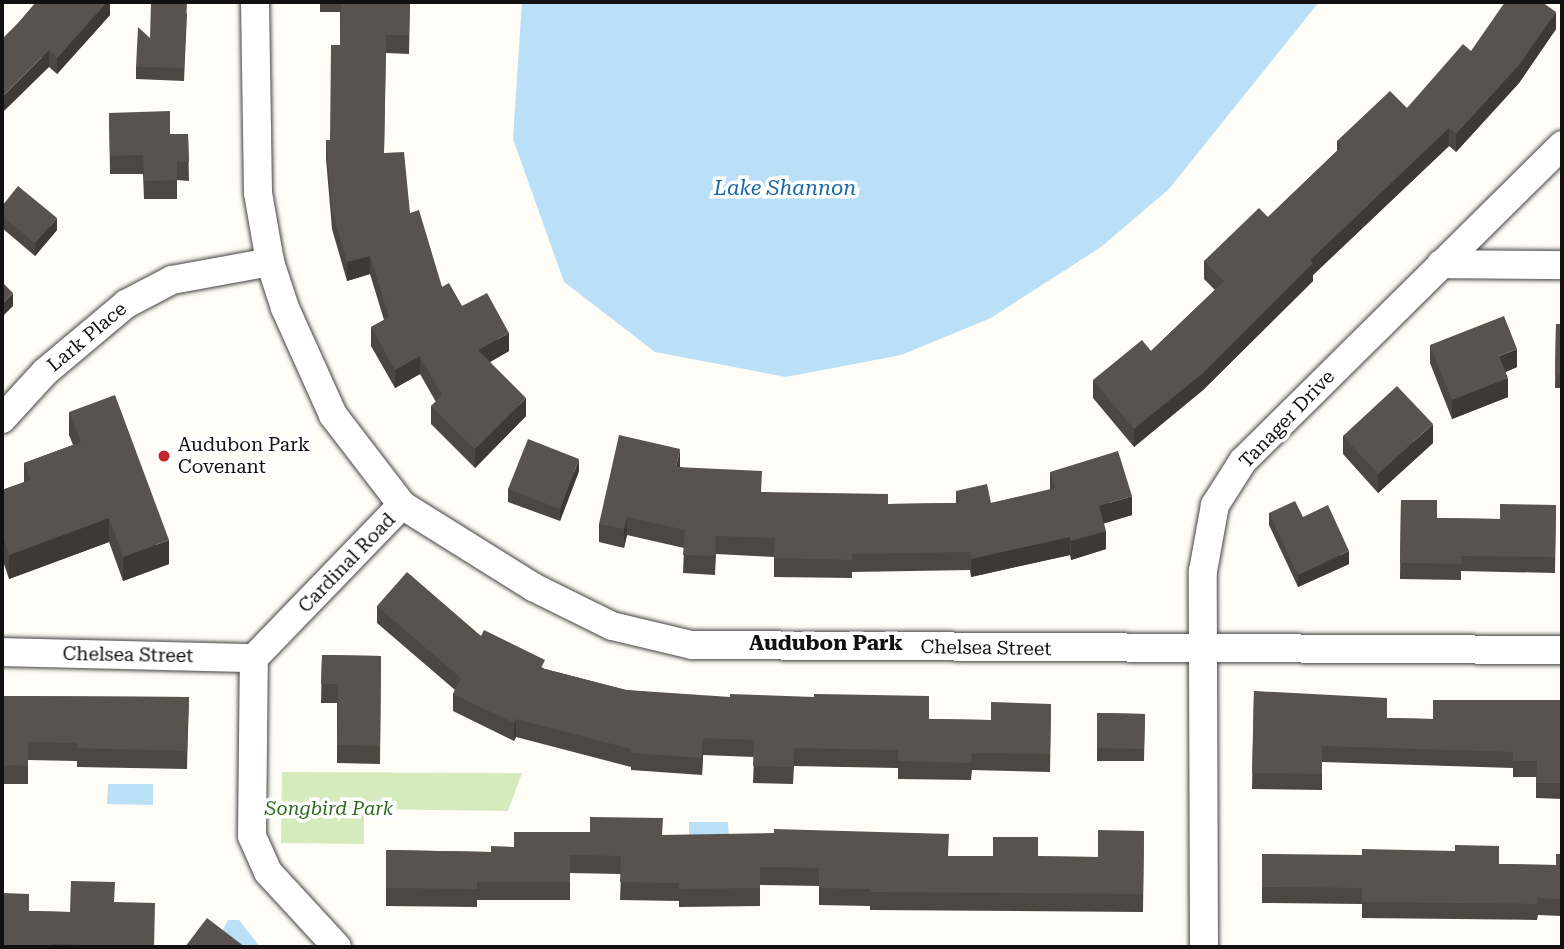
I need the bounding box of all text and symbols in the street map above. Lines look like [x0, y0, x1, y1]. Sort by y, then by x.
water label: Lake Shannon [714, 175, 856, 201]
street label: Lark Place [43, 297, 131, 377]
street label: Tanager Drive [1235, 365, 1339, 473]
place label: Audubon Park Covenant [178, 434, 310, 478]
marker: Audubon Park Covenant [156, 448, 172, 464]
street label: Cardinal Road [294, 508, 400, 618]
district label: Audubon Park [749, 630, 903, 656]
street label: Chelsea Street [920, 635, 1052, 661]
street label: Chelsea Street [62, 642, 194, 668]
park label: Songbird Park [265, 798, 393, 820]

